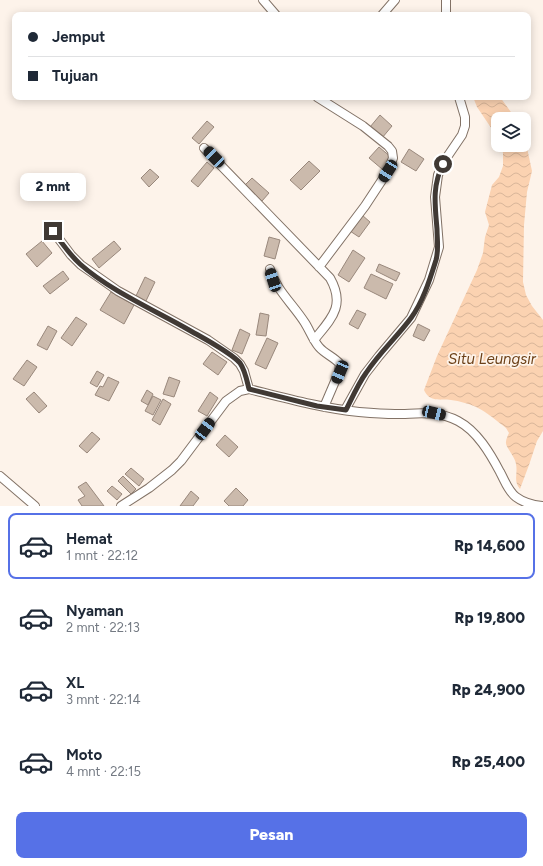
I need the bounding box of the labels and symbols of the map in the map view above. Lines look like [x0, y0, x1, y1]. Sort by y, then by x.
car [201, 144, 227, 170]
route start [434, 155, 452, 173]
car [377, 158, 399, 184]
callout: 2 mnt [20, 173, 86, 201]
route end [44, 222, 62, 240]
car [264, 267, 282, 293]
water label: Situ Leungsir [448, 350, 537, 368]
car [330, 359, 350, 385]
car [421, 404, 447, 422]
car [193, 416, 217, 442]

